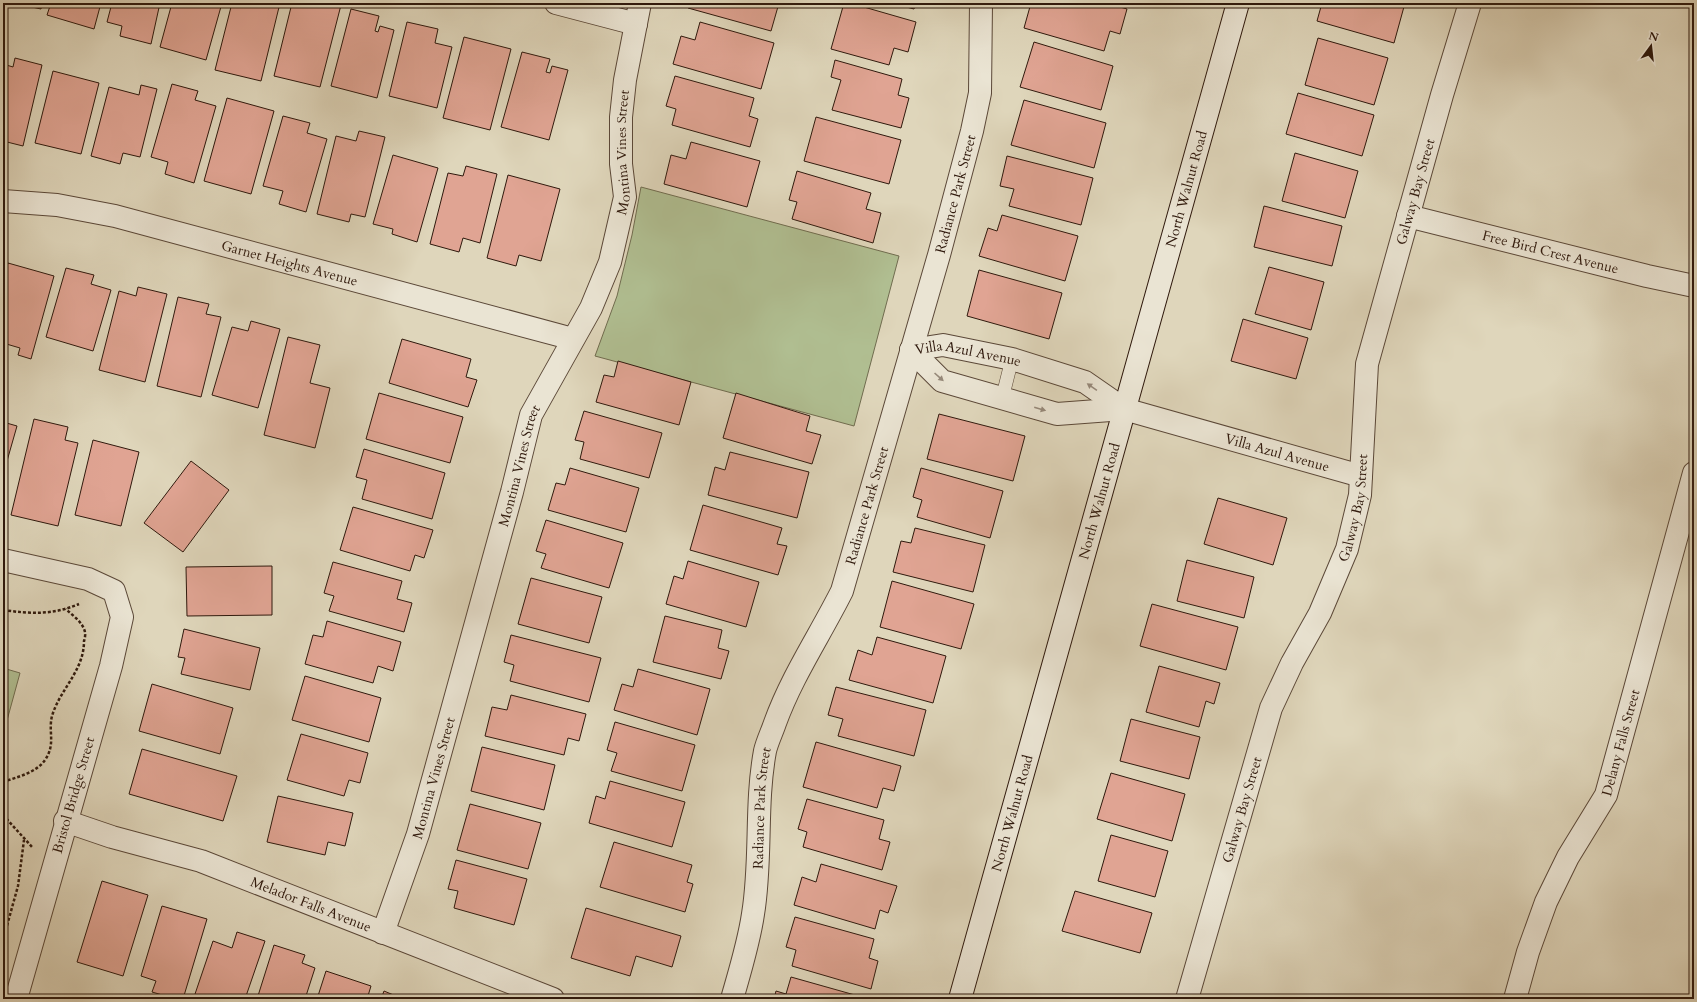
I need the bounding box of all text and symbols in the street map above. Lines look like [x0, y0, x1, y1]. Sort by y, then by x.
north arrow [1631, 26, 1671, 66]
text: N [1647, 28, 1660, 45]
street label: Montina Vines Street [612, 88, 635, 217]
street label: North Walnut Road [1161, 128, 1212, 250]
street label: Radiance Park Street [931, 132, 981, 256]
street label: Galway Bay Street [1392, 136, 1440, 247]
street label: Free Bird Crest Avenue [1480, 226, 1621, 279]
street label: Garnet Heights Avenue [219, 236, 360, 291]
street label: Villa Azul Avenue [914, 336, 1023, 371]
one-way arrow [934, 372, 944, 382]
one-way arrow [1087, 383, 1098, 391]
street label: Montina Vines Street [494, 401, 545, 529]
one-way arrow [1033, 407, 1046, 413]
street label: Villa Azul Avenue [1223, 429, 1332, 477]
street label: North Walnut Road [1074, 440, 1125, 562]
street label: Radiance Park Street [841, 444, 893, 567]
street label: Galway Bay Street [1334, 453, 1372, 565]
street label: Delany Falls Street [1597, 687, 1645, 798]
street label: Montina Vines Street [408, 715, 460, 841]
street label: Bristol Bridge Street [48, 734, 99, 856]
street label: Radiance Park Street [749, 745, 776, 869]
street label: North Walnut Road [987, 752, 1038, 874]
street label: Galway Bay Street [1218, 754, 1267, 865]
street label: Melador Falls Avenue [248, 872, 374, 937]

